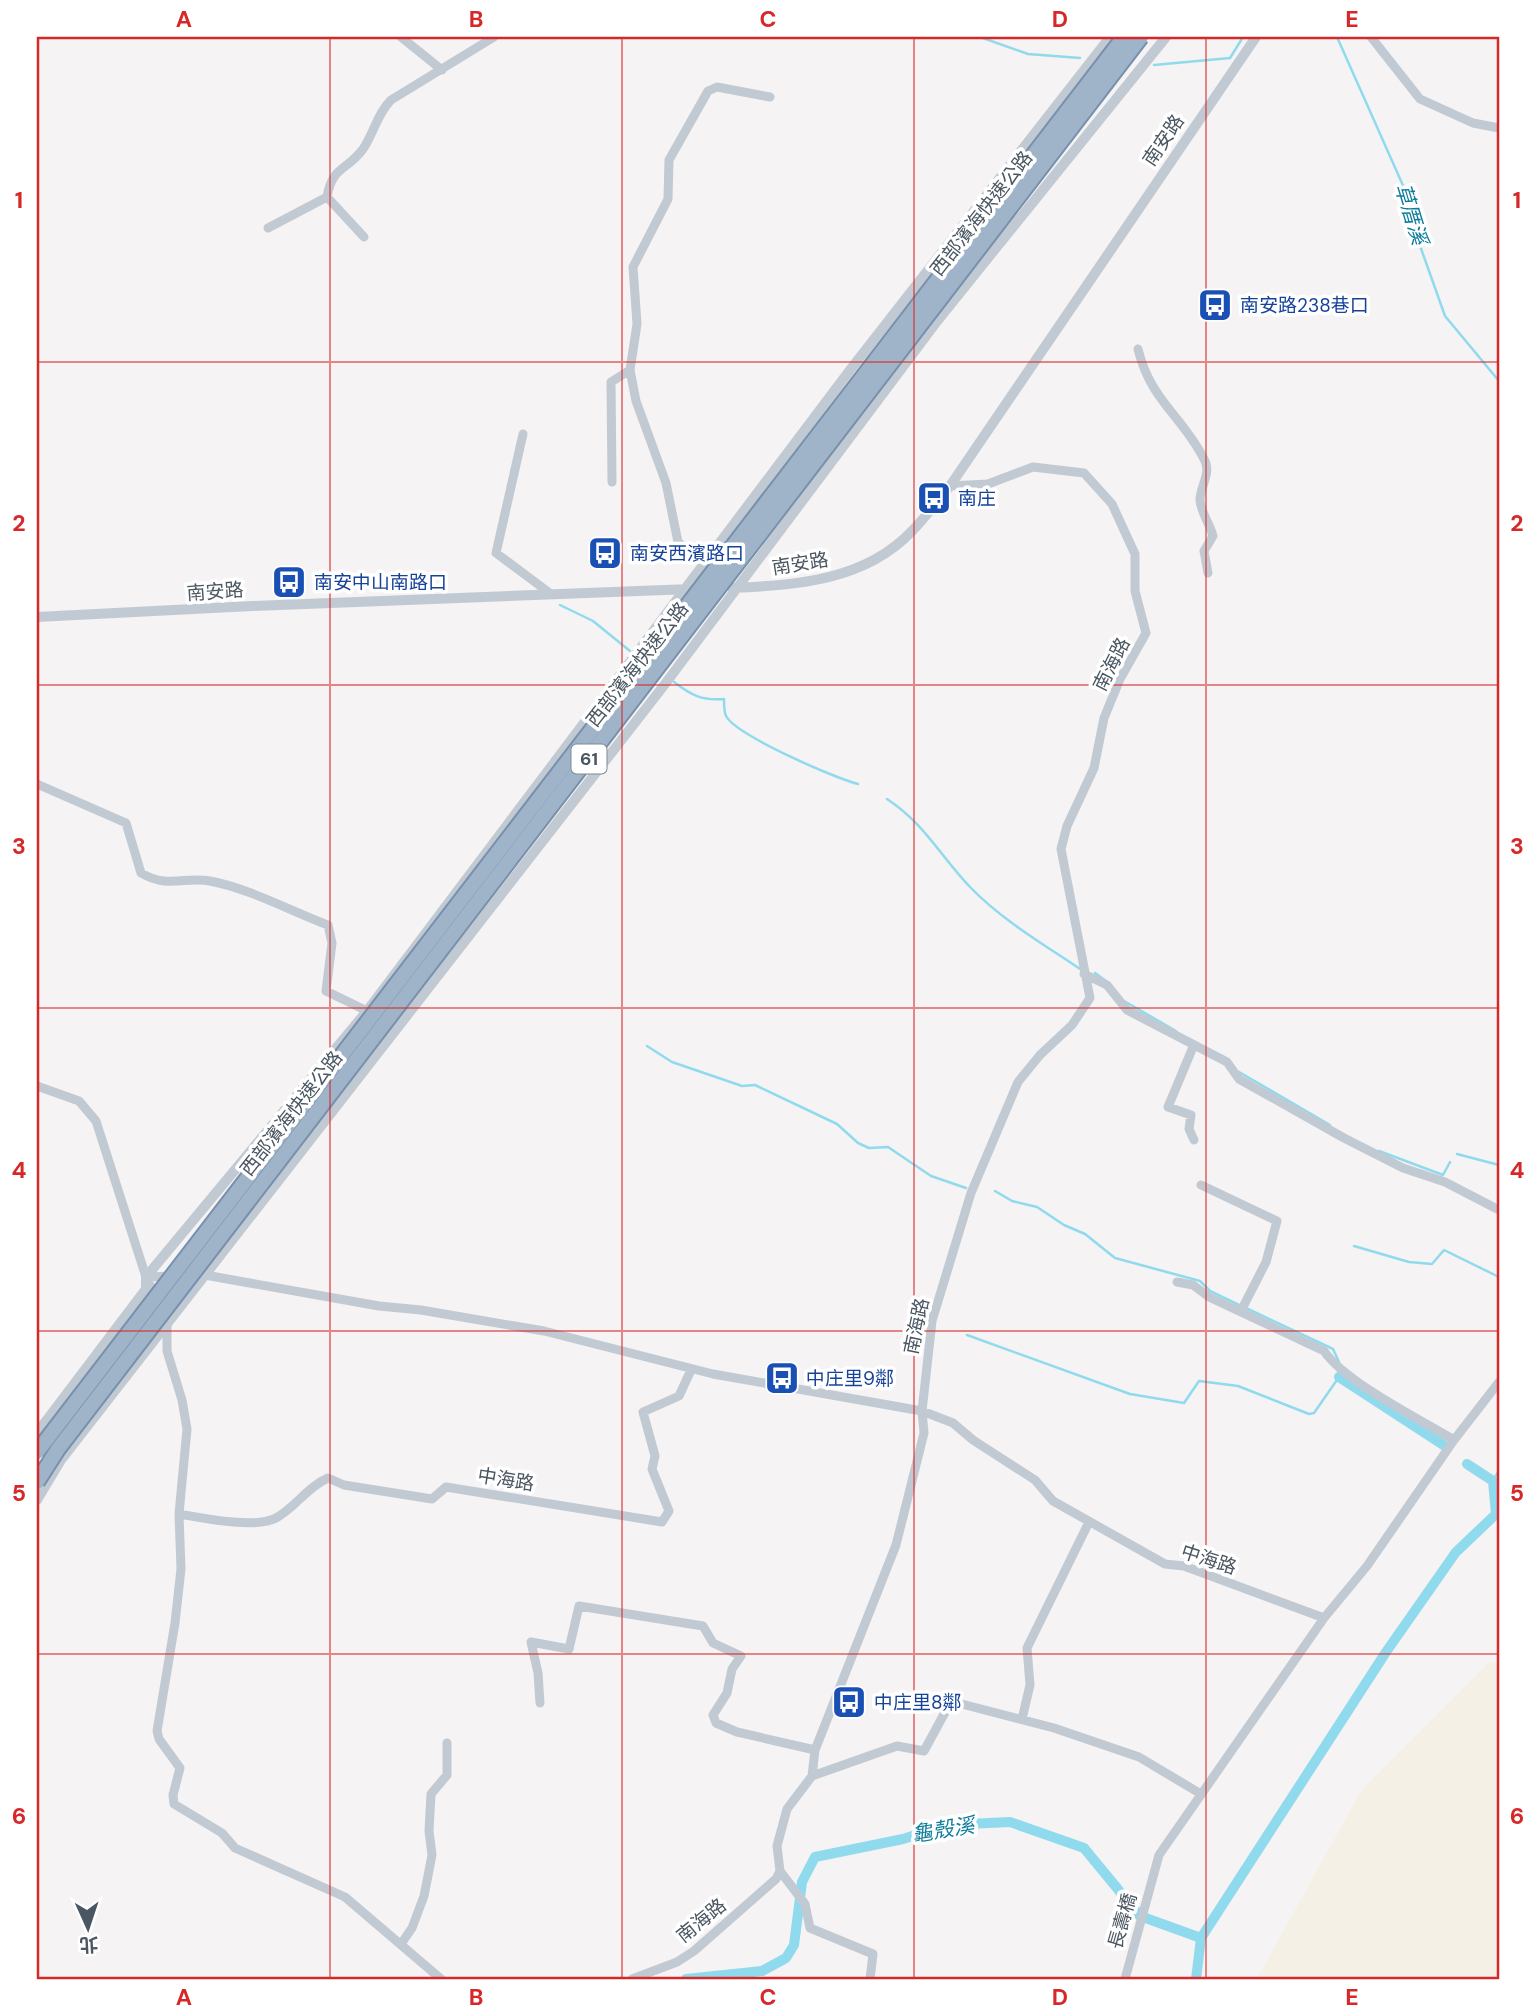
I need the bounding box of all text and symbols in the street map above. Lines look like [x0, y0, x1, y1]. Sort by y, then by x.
text: A [176, 4, 192, 34]
text: B [469, 4, 483, 34]
text: C [760, 4, 776, 34]
text: D [1052, 4, 1068, 34]
text: E [1345, 4, 1359, 34]
street label: 南安路 [1137, 110, 1190, 171]
street label: 西部濱海快速公路 [925, 146, 1038, 281]
water label: 草厝溪 [1388, 180, 1434, 251]
text: 1 [15, 185, 23, 215]
text: 1 [1513, 185, 1521, 215]
bus stop icon: 南安路238巷口 [1196, 286, 1234, 324]
place label: 南安路238巷口 [1240, 293, 1369, 318]
bus stop icon: 南庄 [915, 479, 953, 517]
place label: 南庄 [958, 486, 996, 511]
text: 2 [12, 508, 26, 538]
text: 2 [1510, 508, 1524, 538]
bus stop icon: 南安西濱路口 [586, 534, 624, 572]
place label: 南安西濱路口 [630, 541, 744, 566]
street label: 南安路 [770, 547, 830, 580]
bus stop icon: 南安中山南路口 [270, 563, 308, 601]
place label: 南安中山南路口 [314, 570, 447, 595]
street label: 南安路 [186, 577, 244, 606]
street label: 西部濱海快速公路 [581, 597, 694, 732]
street label: 南海路 [1087, 633, 1136, 695]
road number: 61 [572, 744, 606, 774]
text: 3 [12, 831, 26, 861]
text: 3 [1510, 831, 1524, 861]
street label: 西部濱海快速公路 [235, 1046, 348, 1181]
text: 4 [12, 1155, 27, 1185]
text: 4 [1510, 1155, 1525, 1185]
street label: 南海路 [898, 1296, 935, 1357]
bus stop icon: 中庄里9鄰 [763, 1359, 801, 1397]
place label: 中庄里9鄰 [806, 1366, 894, 1391]
street label: 中海路 [476, 1463, 536, 1496]
text: 5 [12, 1478, 26, 1508]
text: 5 [1510, 1478, 1524, 1508]
street label: 中海路 [1178, 1539, 1240, 1580]
bus stop icon: 中庄里8鄰 [830, 1683, 868, 1721]
place label: 中庄里8鄰 [874, 1690, 962, 1715]
text: 6 [12, 1801, 26, 1831]
text: 6 [1510, 1801, 1524, 1831]
water label: 龜殼溪 [910, 1811, 979, 1849]
street label: 長壽橋 [1103, 1890, 1142, 1952]
street label: 南海路 [671, 1893, 731, 1948]
north arrow [52, 1894, 122, 1964]
text: 北 [79, 1931, 99, 1957]
text: A [176, 1982, 192, 2012]
text: B [469, 1982, 483, 2012]
text: C [760, 1982, 776, 2012]
text: D [1052, 1982, 1068, 2012]
text: E [1345, 1982, 1359, 2012]

